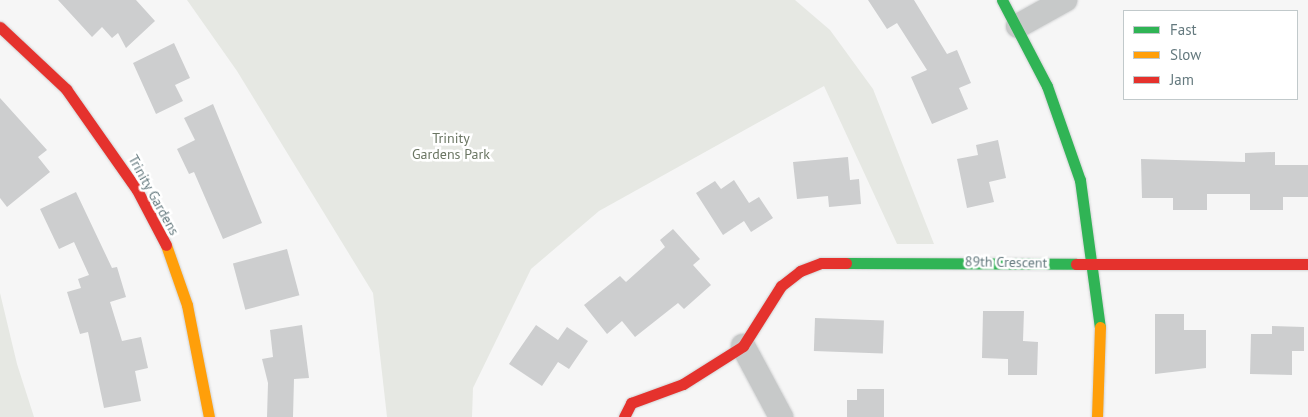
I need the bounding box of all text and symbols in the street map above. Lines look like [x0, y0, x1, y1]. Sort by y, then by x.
legend [1123, 10, 1298, 100]
text: Fast [1170, 20, 1197, 39]
text: Slow [1170, 45, 1201, 64]
text: Jam [1170, 70, 1194, 89]
park label: Trinity Gardens Park [412, 130, 490, 162]
street label: Trinity Gardens [125, 152, 183, 238]
street label: 89th Crescent [965, 253, 1047, 271]

